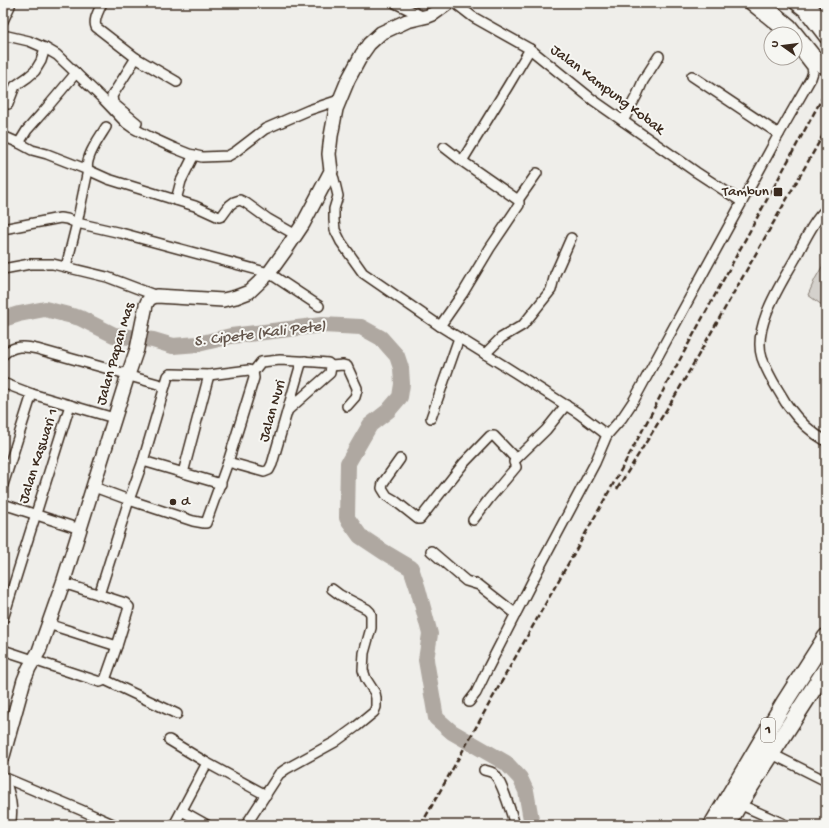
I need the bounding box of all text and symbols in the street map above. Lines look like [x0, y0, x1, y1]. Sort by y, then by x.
north arrow [763, 26, 803, 66]
text: U [769, 39, 782, 49]
street label: Jalan Kampung Kobak [546, 41, 669, 140]
place label: Tambun [721, 183, 769, 201]
marker: Tambun [772, 186, 784, 198]
street label: Jalan Papan Mas [93, 300, 139, 407]
water label: S. Cipete (Kali Pete) [193, 317, 327, 353]
street label: Jalan Nuri [256, 378, 290, 444]
street label: Jalan Kaswari 1 [15, 406, 63, 506]
place label: d [181, 493, 191, 511]
marker: d [168, 497, 178, 507]
road number: 1 [761, 718, 775, 742]

